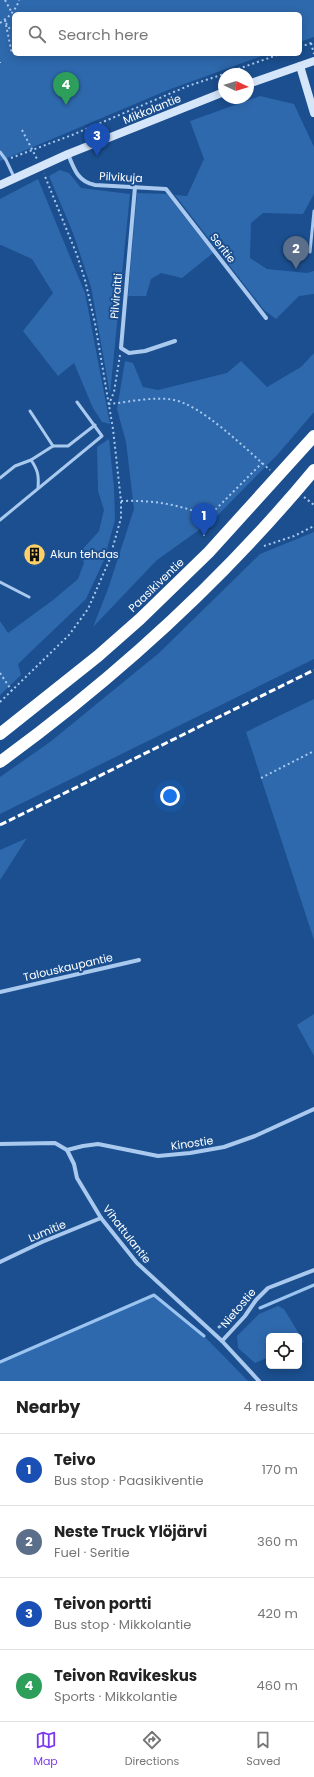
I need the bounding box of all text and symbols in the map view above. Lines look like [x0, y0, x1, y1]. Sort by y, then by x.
search box [12, 12, 302, 56]
icon: search [26, 23, 48, 45]
text: Search here [58, 24, 148, 45]
north arrow [218, 68, 254, 104]
pin: 4 [53, 72, 79, 105]
street label: Mikkolantie [121, 90, 184, 128]
pin: 3 [84, 123, 110, 156]
street label: Pilvikuja [99, 168, 143, 186]
street label: Seritie [206, 230, 240, 266]
pin: 2 [283, 236, 309, 269]
street label: Pilviraitti [106, 272, 126, 319]
pin: 1 [191, 503, 217, 536]
building icon: Akun tehdas [21, 541, 47, 567]
place label: Akun tehdas [50, 546, 119, 562]
street label: Paasikiventie [125, 554, 187, 616]
your location [160, 786, 180, 806]
street label: Talouskaupantie [22, 949, 115, 985]
street label: Kinostie [170, 1132, 214, 1154]
street label: Vihattulantie [99, 1201, 155, 1267]
street label: Lumitie [26, 1216, 68, 1246]
street label: Nietostie [217, 1284, 260, 1331]
map controls [266, 1333, 302, 1369]
button: locate [266, 1333, 302, 1369]
text: Nearby [16, 1395, 80, 1419]
text: 4 results [244, 1397, 298, 1416]
text: Teivo [54, 1449, 95, 1470]
text: 1 [27, 1460, 31, 1479]
text: 170 m [262, 1460, 298, 1479]
text: Bus stop · Paasikiventie [54, 1471, 204, 1490]
text: Neste Truck Ylöjärvi [54, 1521, 207, 1542]
text: 2 [25, 1532, 33, 1551]
text: 360 m [257, 1532, 298, 1551]
text: Fuel · Seritie [54, 1543, 130, 1562]
text: Teivon portti [54, 1593, 152, 1614]
text: 3 [25, 1604, 33, 1623]
text: 420 m [257, 1604, 298, 1623]
text: Bus stop · Mikkolantie [54, 1615, 191, 1634]
text: Teivon Ravikeskus [54, 1665, 197, 1686]
text: 4 [25, 1676, 33, 1695]
text: 460 m [257, 1676, 298, 1695]
text: Sports · Mikkolantie [54, 1687, 177, 1706]
tab: Map [33, 1729, 58, 1770]
tab: Directions [125, 1729, 179, 1770]
tab: Saved [246, 1729, 281, 1770]

